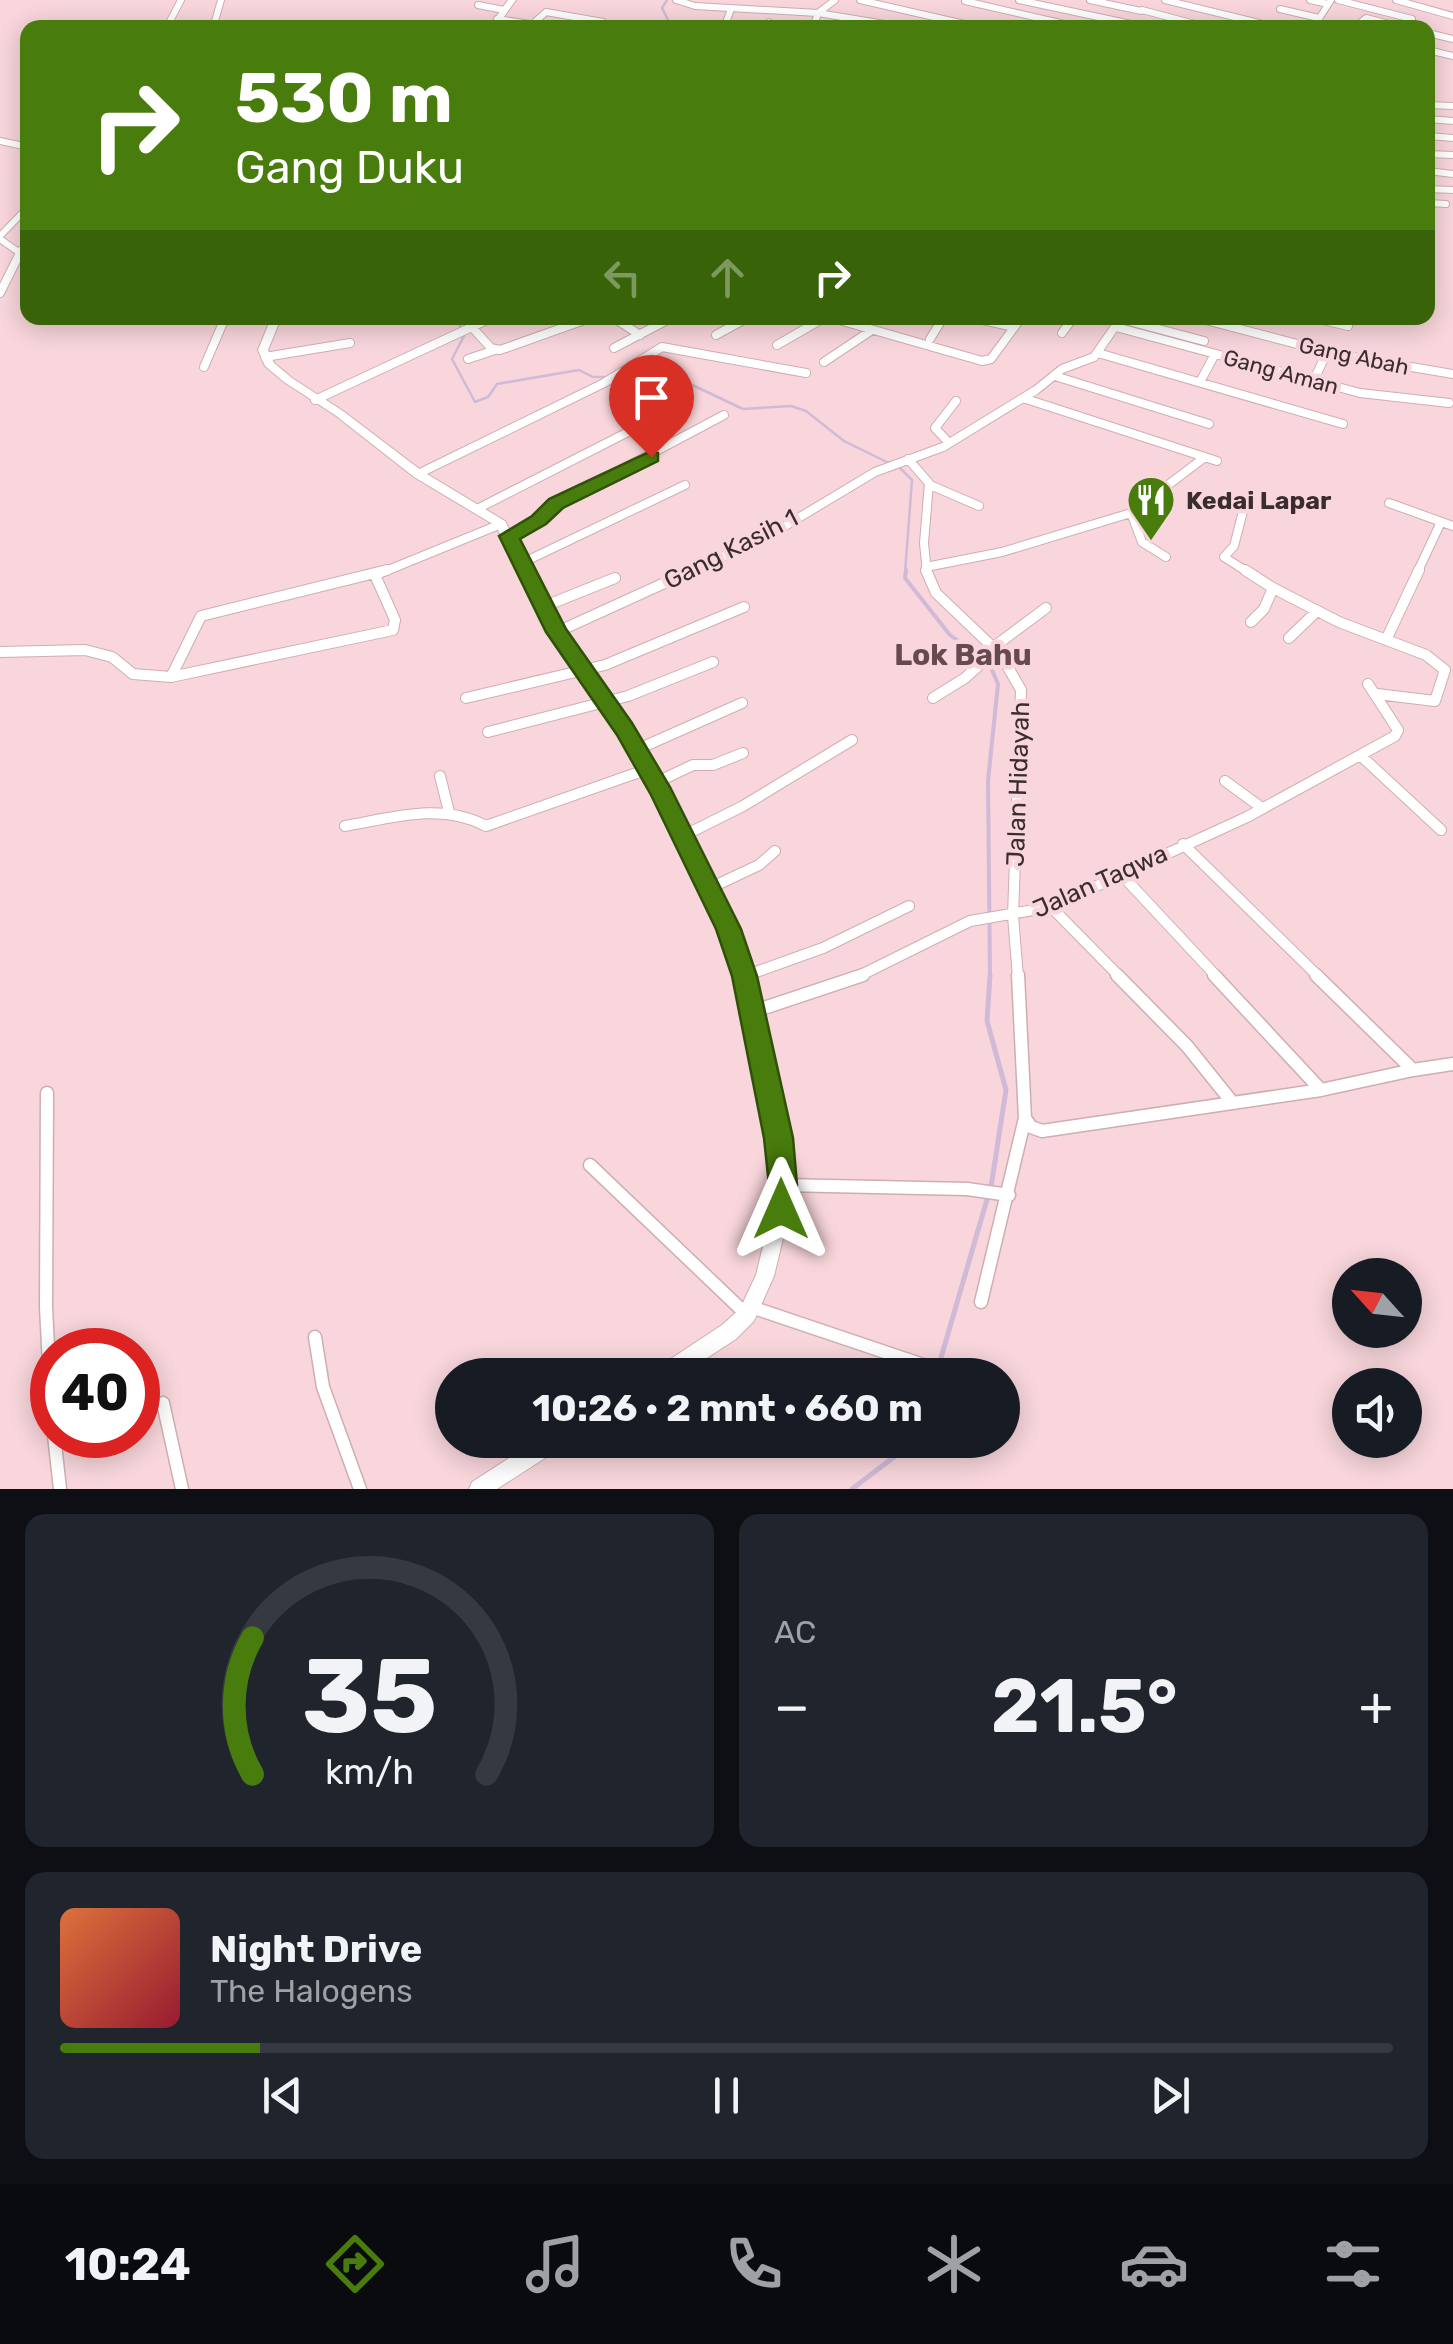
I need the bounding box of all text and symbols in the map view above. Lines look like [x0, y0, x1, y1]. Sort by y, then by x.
text: 530 m [235, 57, 453, 140]
icon: right [70, 60, 200, 190]
text: Gang Duku [235, 141, 464, 194]
icon: left [595, 250, 650, 305]
icon: ahead [700, 250, 755, 305]
icon: right [805, 250, 860, 305]
street label: Gang Abah [1297, 331, 1411, 381]
street label: Gang Aman [1220, 344, 1342, 400]
pin [609, 355, 694, 458]
icon: arrive [624, 370, 679, 425]
restaurant icon: Kedai Lapar [1125, 474, 1177, 542]
place label: Kedai Lapar [1186, 486, 1332, 515]
street label: Gang Kasih 1 [659, 503, 803, 595]
district label: Lok Bahu [894, 637, 1032, 673]
street label: Jalan Hidayah [1001, 701, 1035, 867]
street label: Jalan Taqwa [1028, 838, 1172, 924]
position arrow [729, 1157, 833, 1261]
north arrow [1332, 1258, 1422, 1348]
map controls [1332, 1258, 1422, 1458]
speed limit sign: 40 [30, 1328, 160, 1458]
button: sound [1332, 1368, 1422, 1458]
text: 10:26 · 2 mnt · 660 m [532, 1385, 923, 1431]
text: AC [774, 1613, 816, 1651]
text: 35 [302, 1635, 437, 1758]
text: 21.5° [991, 1662, 1178, 1751]
text: − [774, 1674, 810, 1739]
text: + [1359, 1674, 1393, 1739]
text: km/h [325, 1751, 414, 1793]
text: Night Drive [210, 1926, 422, 1972]
text: The Halogens [210, 1972, 413, 2010]
icon: previous [255, 2068, 310, 2123]
icon: pause [699, 2068, 754, 2123]
icon: next [1143, 2068, 1198, 2123]
icon: directions [320, 2229, 390, 2299]
icon: music [520, 2229, 590, 2299]
icon: phone [719, 2229, 789, 2299]
icon: climate [919, 2229, 989, 2299]
icon: car [1119, 2229, 1189, 2299]
icon: filters [1318, 2229, 1388, 2299]
text: 10:24 [65, 2238, 191, 2291]

